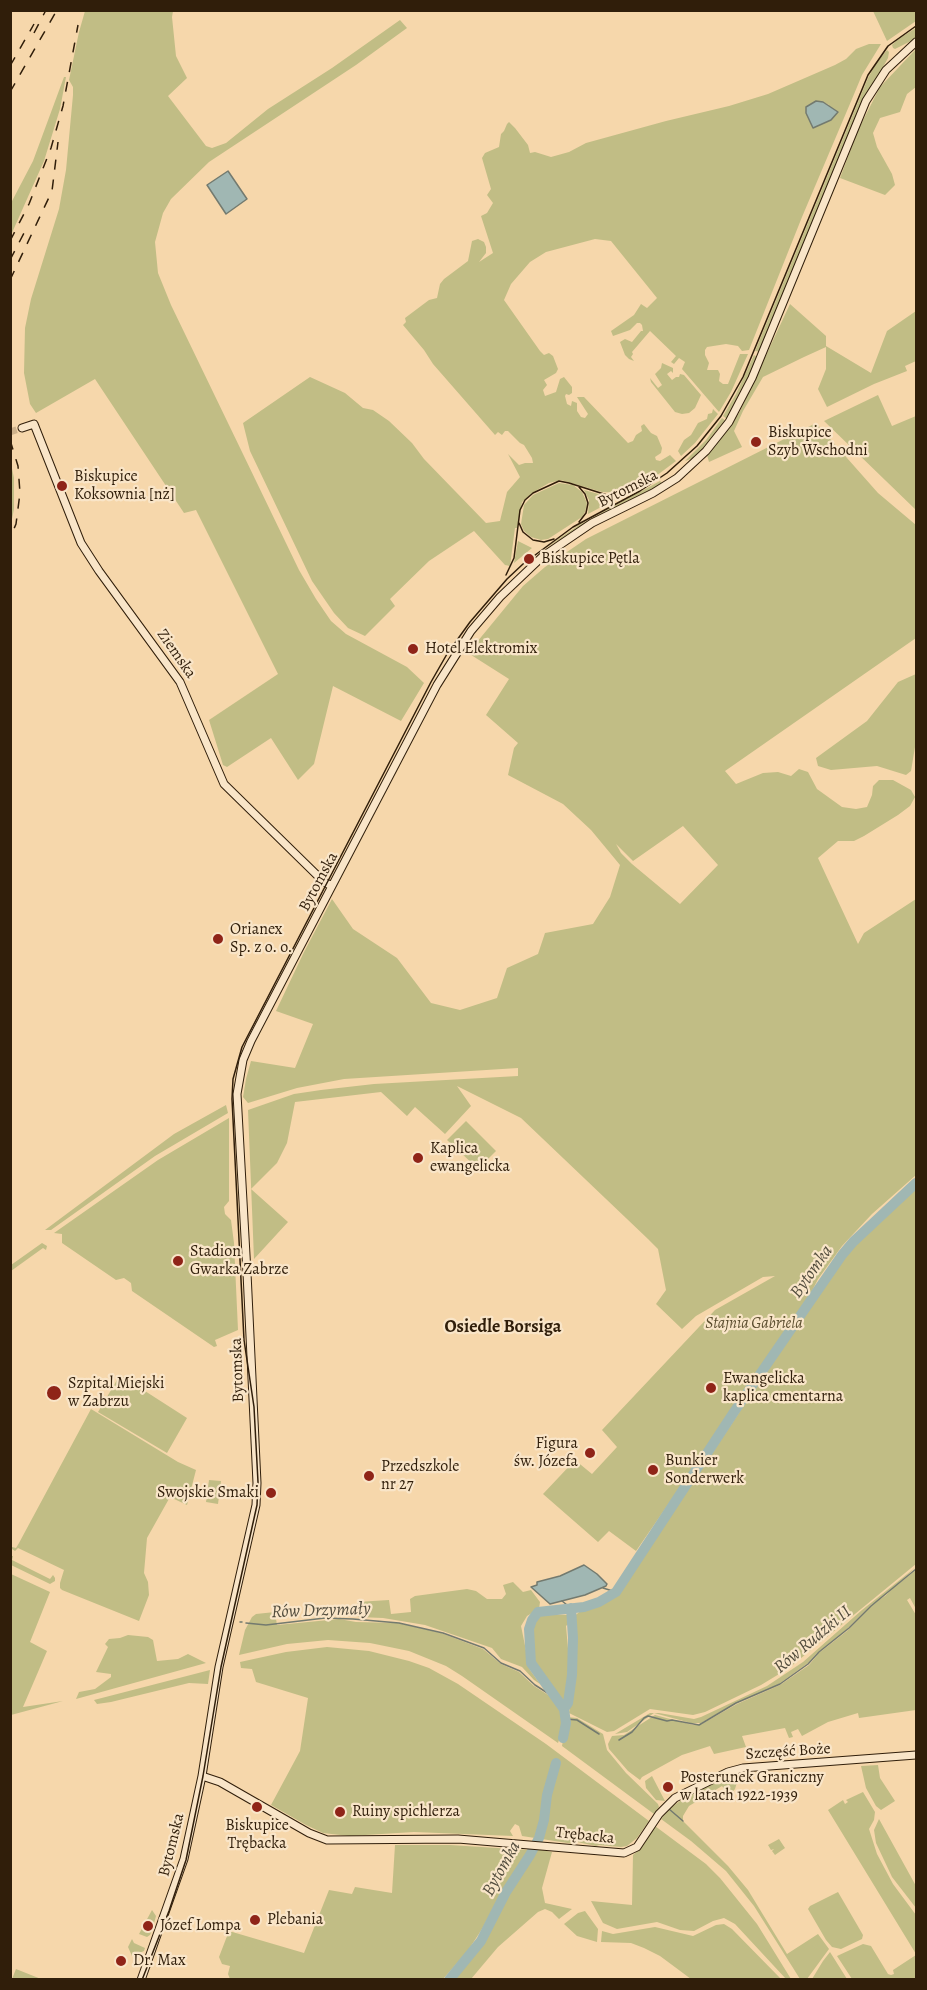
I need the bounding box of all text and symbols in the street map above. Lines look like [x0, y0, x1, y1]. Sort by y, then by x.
place label: Biskupice Szyb Wschodni [768, 423, 868, 461]
marker: Biskupice Szyb Wschodni [749, 435, 763, 449]
street label: Bytomska [595, 466, 661, 512]
place label: Biskupice Koksownia [nż] [74, 467, 175, 505]
marker: Biskupice Koksownia [nż] [55, 479, 69, 493]
place label: Biskupice Pętla [541, 549, 640, 569]
marker: Biskupice Pętla [522, 552, 536, 566]
street label: Ziemska [152, 626, 200, 682]
place label: Hotel Elektromix [425, 639, 537, 659]
marker: Hotel Elektromix [406, 642, 420, 656]
street label: Bytomska [295, 849, 343, 915]
place label: Orianex Sp. z o. o. [230, 920, 292, 958]
marker: Orianex Sp. z o. o. [211, 932, 225, 946]
place label: Kaplica ewangelicka [430, 1139, 510, 1177]
marker: Kaplica ewangelicka [411, 1151, 425, 1165]
water label: Bytomka [786, 1241, 838, 1303]
place label: Stadion Gwarka Zabrze [190, 1242, 289, 1280]
marker: Stadion Gwarka Zabrze [171, 1254, 185, 1268]
park label: Stajnia Gabriela [705, 1314, 803, 1334]
district label: Osiedle Borsiga [444, 1317, 562, 1339]
street label: Bytomska [227, 1337, 249, 1403]
place label: Ewangelicka kaplica cmentarna [723, 1369, 843, 1407]
place label: Szpital Miejski w Zabrzu [68, 1374, 165, 1412]
marker: Ewangelicka kaplica cmentarna [704, 1381, 718, 1395]
marker: Szpital Miejski w Zabrzu [45, 1384, 63, 1402]
place label: Figura św. Józefa [514, 1434, 578, 1472]
marker: Figura św. Józefa [583, 1446, 597, 1460]
place label: Bunkier Sonderwerk [665, 1451, 744, 1489]
place label: Przedszkole nr 27 [381, 1457, 459, 1495]
marker: Bunkier Sonderwerk [646, 1463, 660, 1477]
marker: Przedszkole nr 27 [362, 1469, 376, 1483]
place label: Swojskie Smaki [157, 1483, 259, 1503]
marker: Swojskie Smaki [264, 1486, 278, 1500]
water label: Rów Drzymały [271, 1598, 371, 1624]
water label: Rów Rudzki II [770, 1601, 856, 1679]
street label: Szczęść Boże [745, 1739, 831, 1765]
place label: Posterunek Graniczny w latach 1922-1939 [680, 1768, 824, 1806]
marker: Posterunek Graniczny w latach 1922-1939 [661, 1780, 675, 1794]
marker: Biskupice Trębacka [250, 1800, 264, 1814]
place label: Ruiny spichlerza [352, 1802, 460, 1822]
marker: Ruiny spichlerza [333, 1805, 347, 1819]
street label: Bytomska [155, 1811, 189, 1879]
place label: Biskupice Trębacka [225, 1816, 289, 1854]
street label: Trębacka [555, 1823, 615, 1849]
water label: Bytomka [478, 1838, 526, 1900]
place label: Plebania [267, 1910, 323, 1930]
marker: Plebania [248, 1913, 262, 1927]
place label: Józef Lompa [160, 1916, 241, 1936]
marker: Józef Lompa [141, 1919, 155, 1933]
place label: Dr. Max [133, 1951, 186, 1971]
marker: Dr. Max [114, 1954, 128, 1968]

